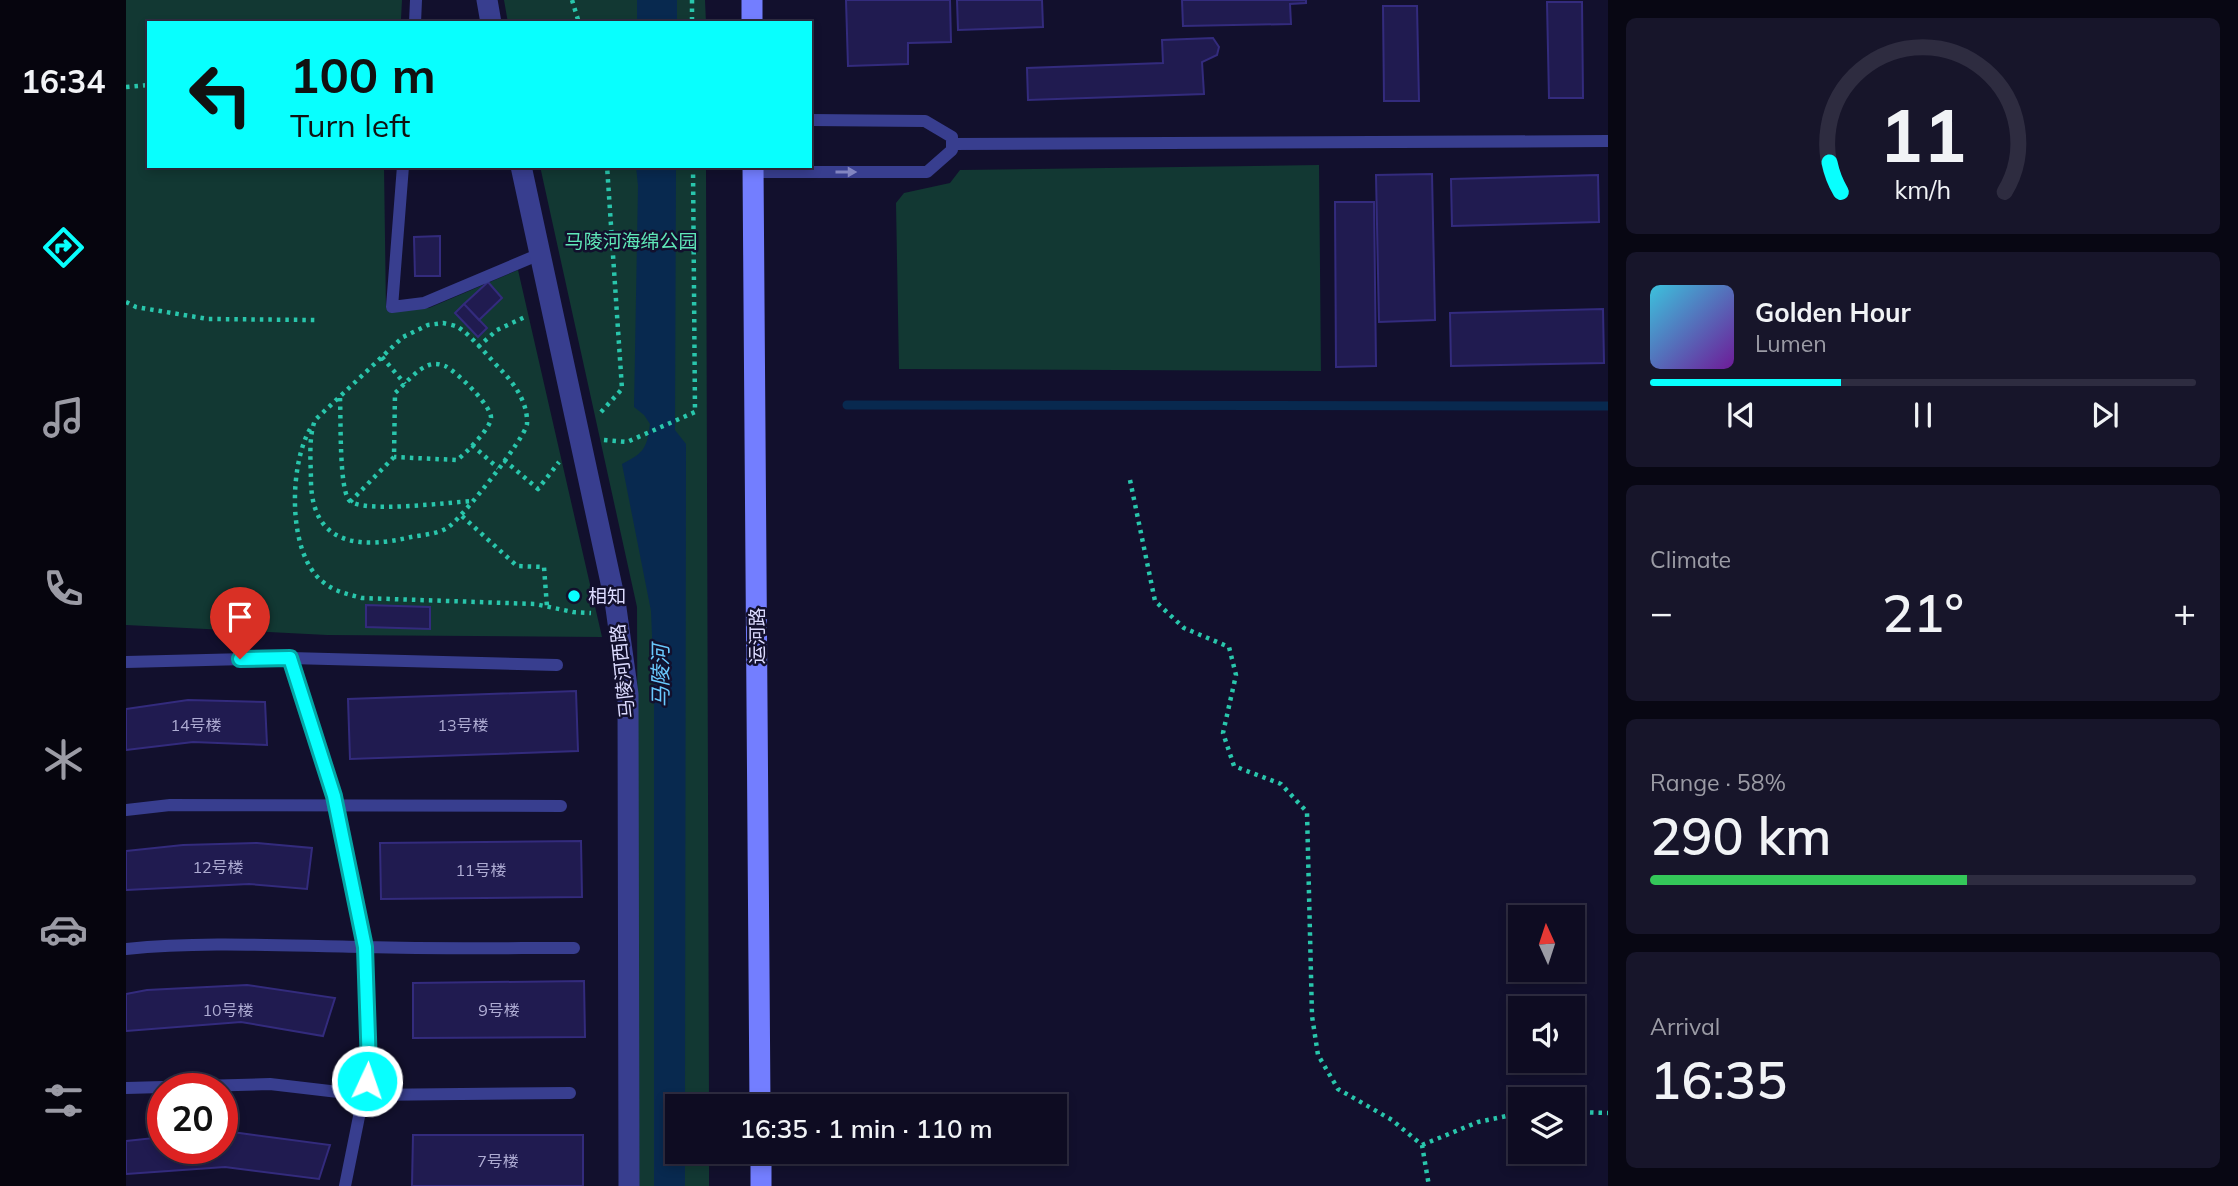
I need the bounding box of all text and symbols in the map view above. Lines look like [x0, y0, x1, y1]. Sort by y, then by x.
text: 100 m [290, 44, 436, 105]
icon: left [175, 49, 266, 140]
text: 16:34 [21, 61, 105, 101]
text: 11 [1879, 89, 1967, 180]
text: Turn left [290, 105, 410, 145]
one-way arrow [835, 166, 857, 178]
text: km/h [1895, 174, 1951, 205]
icon: directions [39, 223, 88, 272]
park label: 马陵河海绵公园 [564, 229, 698, 253]
text: Golden Hour [1755, 296, 1911, 329]
text: Lumen [1755, 329, 1827, 358]
icon: music [39, 393, 88, 442]
icon: previous [1722, 396, 1760, 434]
icon: pause [1904, 396, 1942, 434]
icon: next [2086, 396, 2124, 434]
text: Climate [1650, 545, 1731, 574]
icon: phone [39, 564, 88, 613]
text: 21° [1882, 580, 1964, 645]
place label: 相知 [588, 584, 626, 608]
pin [210, 587, 270, 659]
marker: 相知 [566, 588, 582, 604]
text: − [1650, 588, 1673, 636]
text: + [2173, 588, 2196, 636]
icon: arrive [221, 598, 259, 636]
street label: 运河路 [745, 607, 769, 665]
street label: 马陵河西路 [605, 622, 639, 720]
water label: 马陵河 [647, 641, 673, 708]
house number: 14号楼 [170, 715, 222, 735]
house number: 13号楼 [437, 715, 489, 735]
icon: climate [39, 735, 88, 784]
text: Range · 58% [1650, 768, 1786, 797]
text: 290 km [1650, 803, 1831, 868]
house number: 12号楼 [192, 857, 244, 877]
house number: 11号楼 [455, 860, 507, 880]
icon: car [39, 905, 88, 954]
north arrow [1508, 905, 1586, 982]
map controls [1508, 905, 1585, 1164]
button: sound [1508, 996, 1585, 1073]
house number: 10号楼 [202, 1000, 254, 1020]
house number: 9号楼 [478, 1000, 520, 1020]
text: Arrival [1650, 1012, 1720, 1041]
position arrow [330, 1044, 404, 1118]
text: 16:35 [1650, 1047, 1787, 1112]
speed limit sign: 20 [147, 1073, 238, 1164]
icon: filters [39, 1076, 88, 1125]
button: layers [1508, 1087, 1585, 1164]
text: 16:35 · 1 min · 110 m [739, 1112, 993, 1145]
house number: 7号楼 [477, 1151, 519, 1171]

